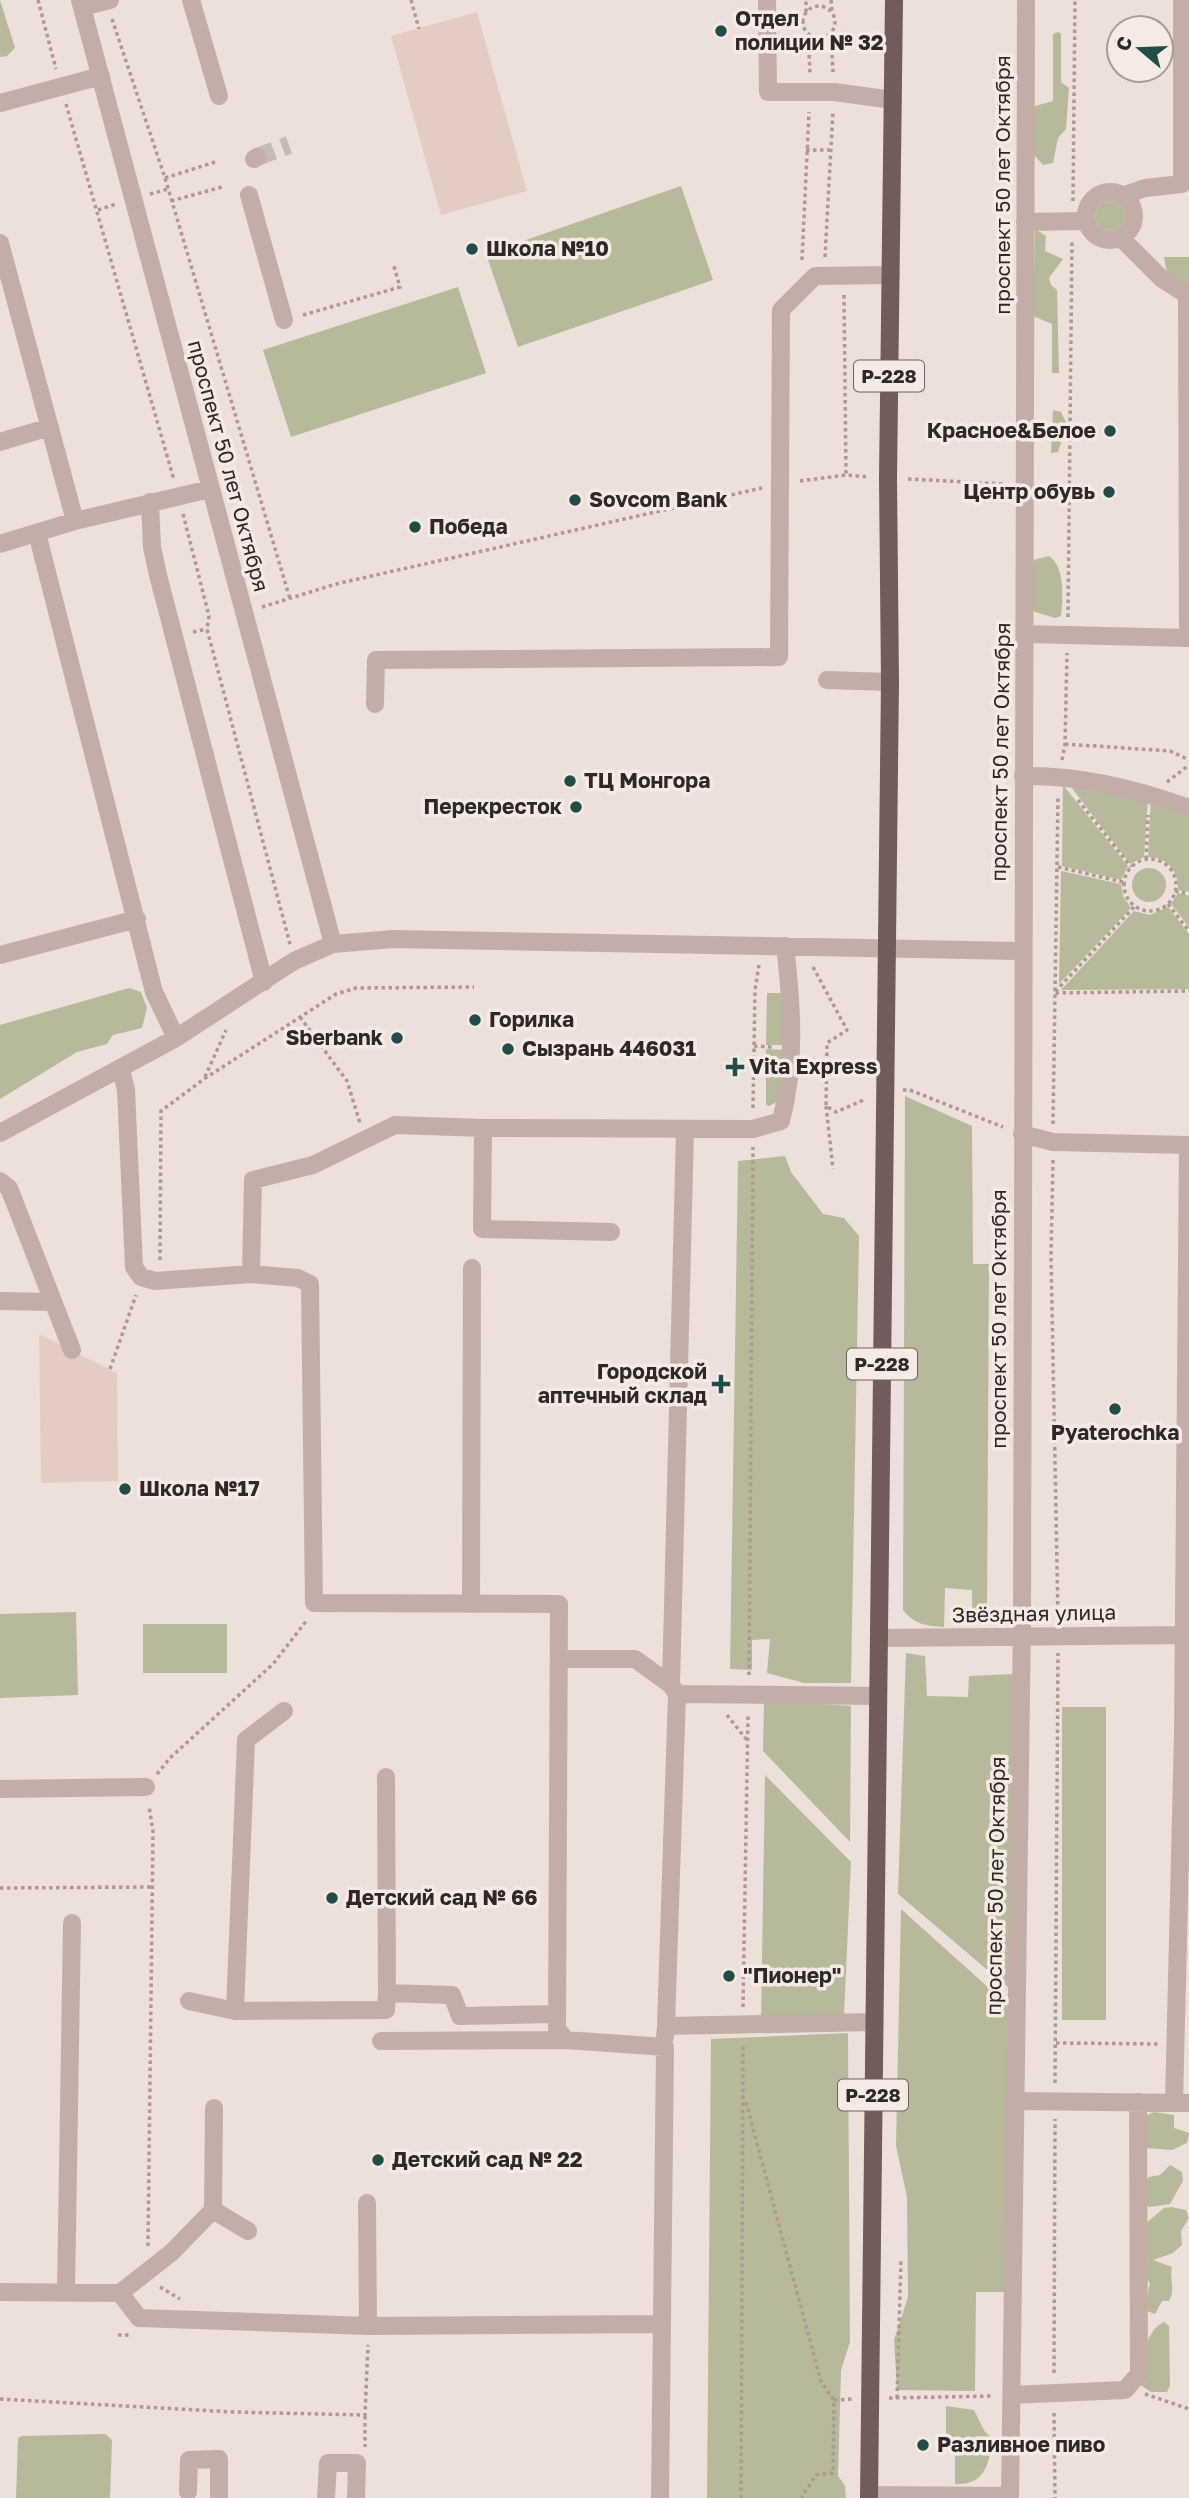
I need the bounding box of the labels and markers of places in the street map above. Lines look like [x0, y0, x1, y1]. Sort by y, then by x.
place label: Отдел полиции № 32 [735, 5, 884, 55]
marker: Отдел полиции № 32 [713, 23, 729, 39]
place label: Школа №10 [486, 235, 609, 261]
marker: Школа №10 [464, 241, 480, 257]
place label: Красное&Белое [927, 417, 1096, 443]
marker: Красное&Белое [1102, 423, 1118, 439]
place label: Центр обувь [963, 478, 1095, 504]
marker: Центр обувь [1101, 484, 1117, 500]
place label: Sovcom Bank [589, 486, 728, 512]
marker: Sovcom Bank [567, 492, 583, 508]
place label: Победа [429, 513, 508, 539]
marker: Победа [407, 519, 423, 535]
place label: ТЦ Монгора [584, 767, 710, 793]
marker: ТЦ Монгора [562, 773, 578, 789]
place label: Перекресток [424, 793, 562, 819]
marker: Перекресток [568, 799, 584, 815]
place label: Горилка [489, 1006, 574, 1032]
marker: Горилка [467, 1012, 483, 1028]
place label: Sberbank [285, 1024, 383, 1050]
marker: Sberbank [389, 1030, 405, 1046]
place label: Сызрань 446031 [522, 1035, 696, 1061]
marker: Сызрань 446031 [500, 1041, 516, 1057]
place label: Vita Express [749, 1053, 878, 1079]
marker: Vita Express [727, 1059, 743, 1075]
place label: Городской аптечный склад [538, 1358, 707, 1408]
marker: Городской аптечный склад [713, 1376, 729, 1392]
marker: Pyaterochka [1107, 1401, 1123, 1417]
place label: Pyaterochka [1051, 1419, 1179, 1445]
place label: Школа №17 [139, 1475, 260, 1501]
marker: Школа №17 [117, 1481, 133, 1497]
place label: Детский сад № 66 [346, 1884, 538, 1910]
marker: Детский сад № 66 [324, 1890, 340, 1906]
place label: "Пионер" [743, 1962, 841, 1988]
marker: "Пионер" [721, 1968, 737, 1984]
place label: Детский сад № 22 [392, 2146, 583, 2172]
marker: Детский сад № 22 [370, 2152, 386, 2168]
place label: Разливное пиво [937, 2431, 1105, 2457]
marker: Разливное пиво [915, 2437, 931, 2453]

